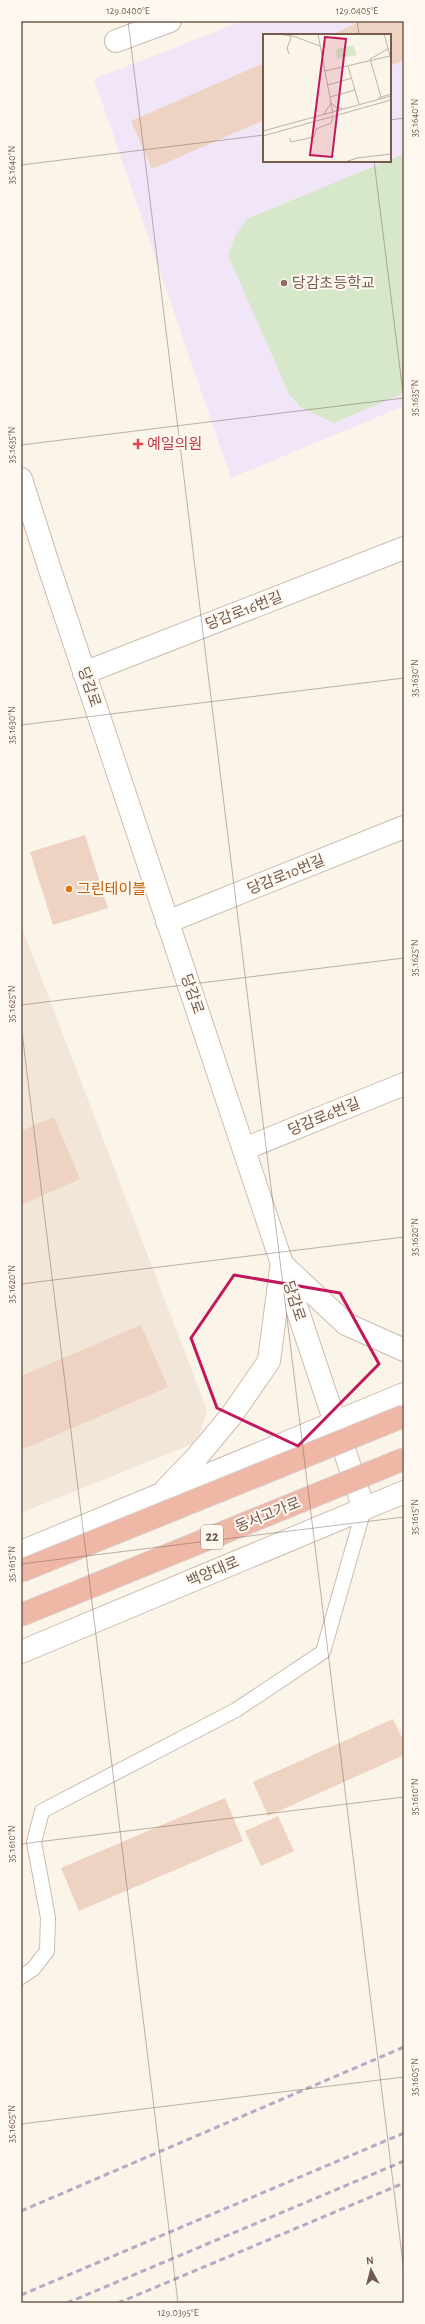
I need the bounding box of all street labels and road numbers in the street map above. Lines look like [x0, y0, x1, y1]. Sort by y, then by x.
street label: 당감로16번길 [203, 589, 285, 633]
street label: 당감로 [75, 665, 104, 709]
street label: 당감로10번길 [245, 852, 327, 897]
street label: 당감로 [178, 972, 207, 1016]
street label: 당감로6번길 [286, 1095, 362, 1138]
street label: 당감로 [280, 1279, 308, 1323]
street label: 동서고가로 [233, 1494, 303, 1535]
road number: 22 [201, 1525, 223, 1549]
street label: 백양대로 [184, 1553, 241, 1590]

